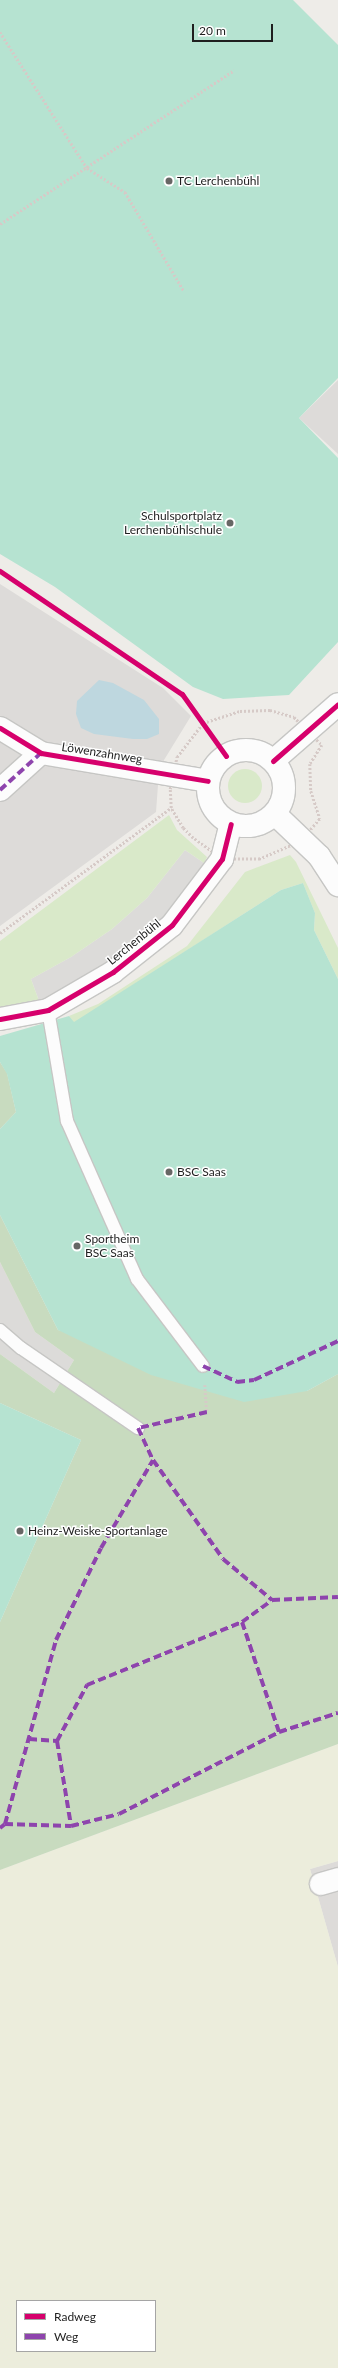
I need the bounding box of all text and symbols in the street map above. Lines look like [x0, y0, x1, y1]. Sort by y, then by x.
scale bar [194, 16, 275, 42]
text: 20 m [199, 23, 226, 38]
place label: TC Lerchenbühl [177, 174, 259, 188]
marker: TC Lerchenbühl [164, 176, 174, 186]
place label: Schulsportplatz Lerchenbühlschule [124, 509, 222, 537]
marker: Schulsportplatz Lerchenbühlschule [225, 518, 235, 528]
street label: Löwenzahnweg [61, 740, 143, 766]
street label: Lerchenbühl [104, 916, 164, 968]
place label: BSC Saas [177, 1165, 226, 1179]
marker: BSC Saas [164, 1167, 174, 1177]
place label: Sportheim BSC Saas [85, 1232, 139, 1260]
marker: Sportheim BSC Saas [72, 1241, 82, 1251]
place label: Heinz-Weiske-Sportanlage [28, 1524, 168, 1538]
marker: Heinz-Weiske-Sportanlage [15, 1526, 25, 1536]
legend [16, 2300, 156, 2352]
text: Radweg [54, 2309, 96, 2324]
text: Weg [54, 2329, 78, 2344]

